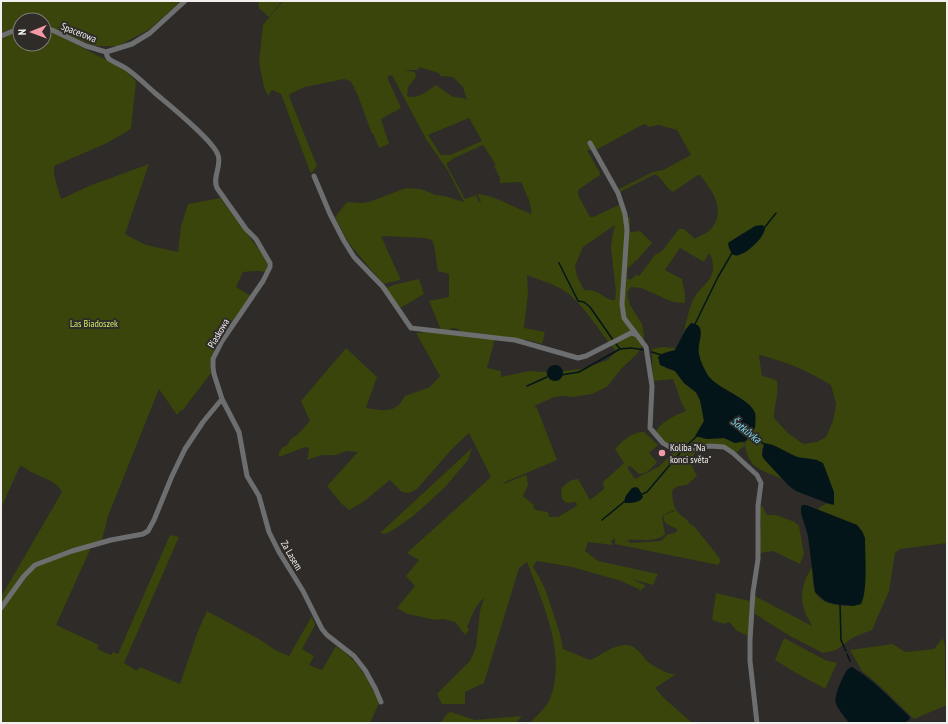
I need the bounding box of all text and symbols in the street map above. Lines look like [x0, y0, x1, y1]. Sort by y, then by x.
north arrow [12, 12, 52, 52]
street label: Spacerowa [59, 20, 98, 45]
text: N [15, 29, 29, 35]
street label: Piaskowa [205, 316, 232, 350]
park label: Las Biadoszek [70, 317, 118, 330]
water label: Šotkůvka [728, 414, 764, 446]
place label: Koliba "Na konci světa" [670, 441, 711, 466]
marker: Koliba "Na konci světa" [657, 448, 667, 458]
street label: Za Lasem [278, 538, 305, 573]

